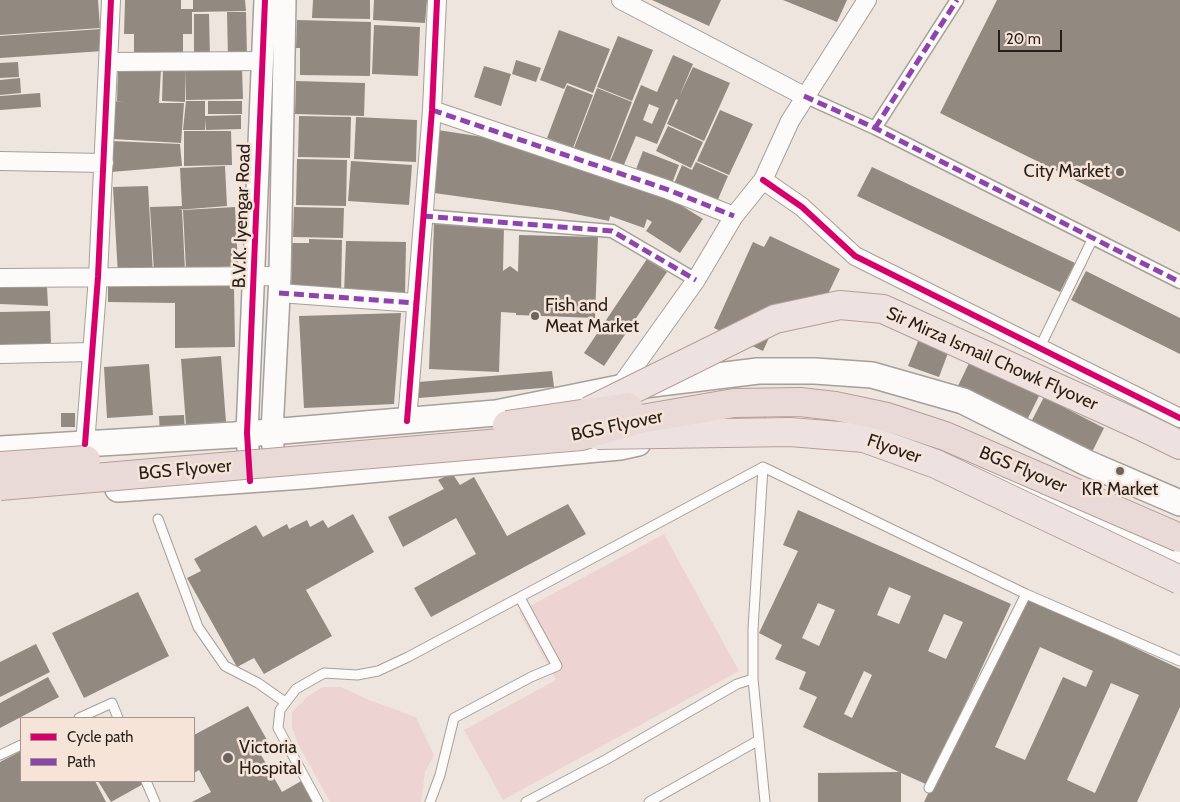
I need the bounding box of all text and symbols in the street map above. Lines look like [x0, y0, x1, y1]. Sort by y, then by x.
scale bar [1000, 20, 1064, 52]
text: 20 m [1006, 30, 1041, 48]
street label: B.V.K. Iyengar Road [229, 143, 255, 289]
place label: City Market [1024, 161, 1110, 183]
marker: City Market [1114, 166, 1126, 178]
place label: Fish and Meat Market [545, 295, 639, 338]
street label: Sir Mirza Ismail Chowk Flyover [883, 303, 1101, 415]
marker: Fish and Meat Market [529, 310, 541, 322]
street label: BGS Flyover [569, 406, 665, 446]
street label: Flyover [864, 430, 924, 468]
street label: BGS Flyover [976, 442, 1070, 498]
street label: BGS Flyover [138, 455, 232, 485]
marker: KR Market [1114, 465, 1126, 477]
place label: KR Market [1082, 479, 1158, 501]
legend [20, 717, 195, 782]
text: Cycle path [67, 728, 133, 746]
place label: Victoria Hospital [239, 737, 302, 780]
marker: Victoria Hospital [221, 751, 235, 765]
text: Path [67, 753, 96, 771]

